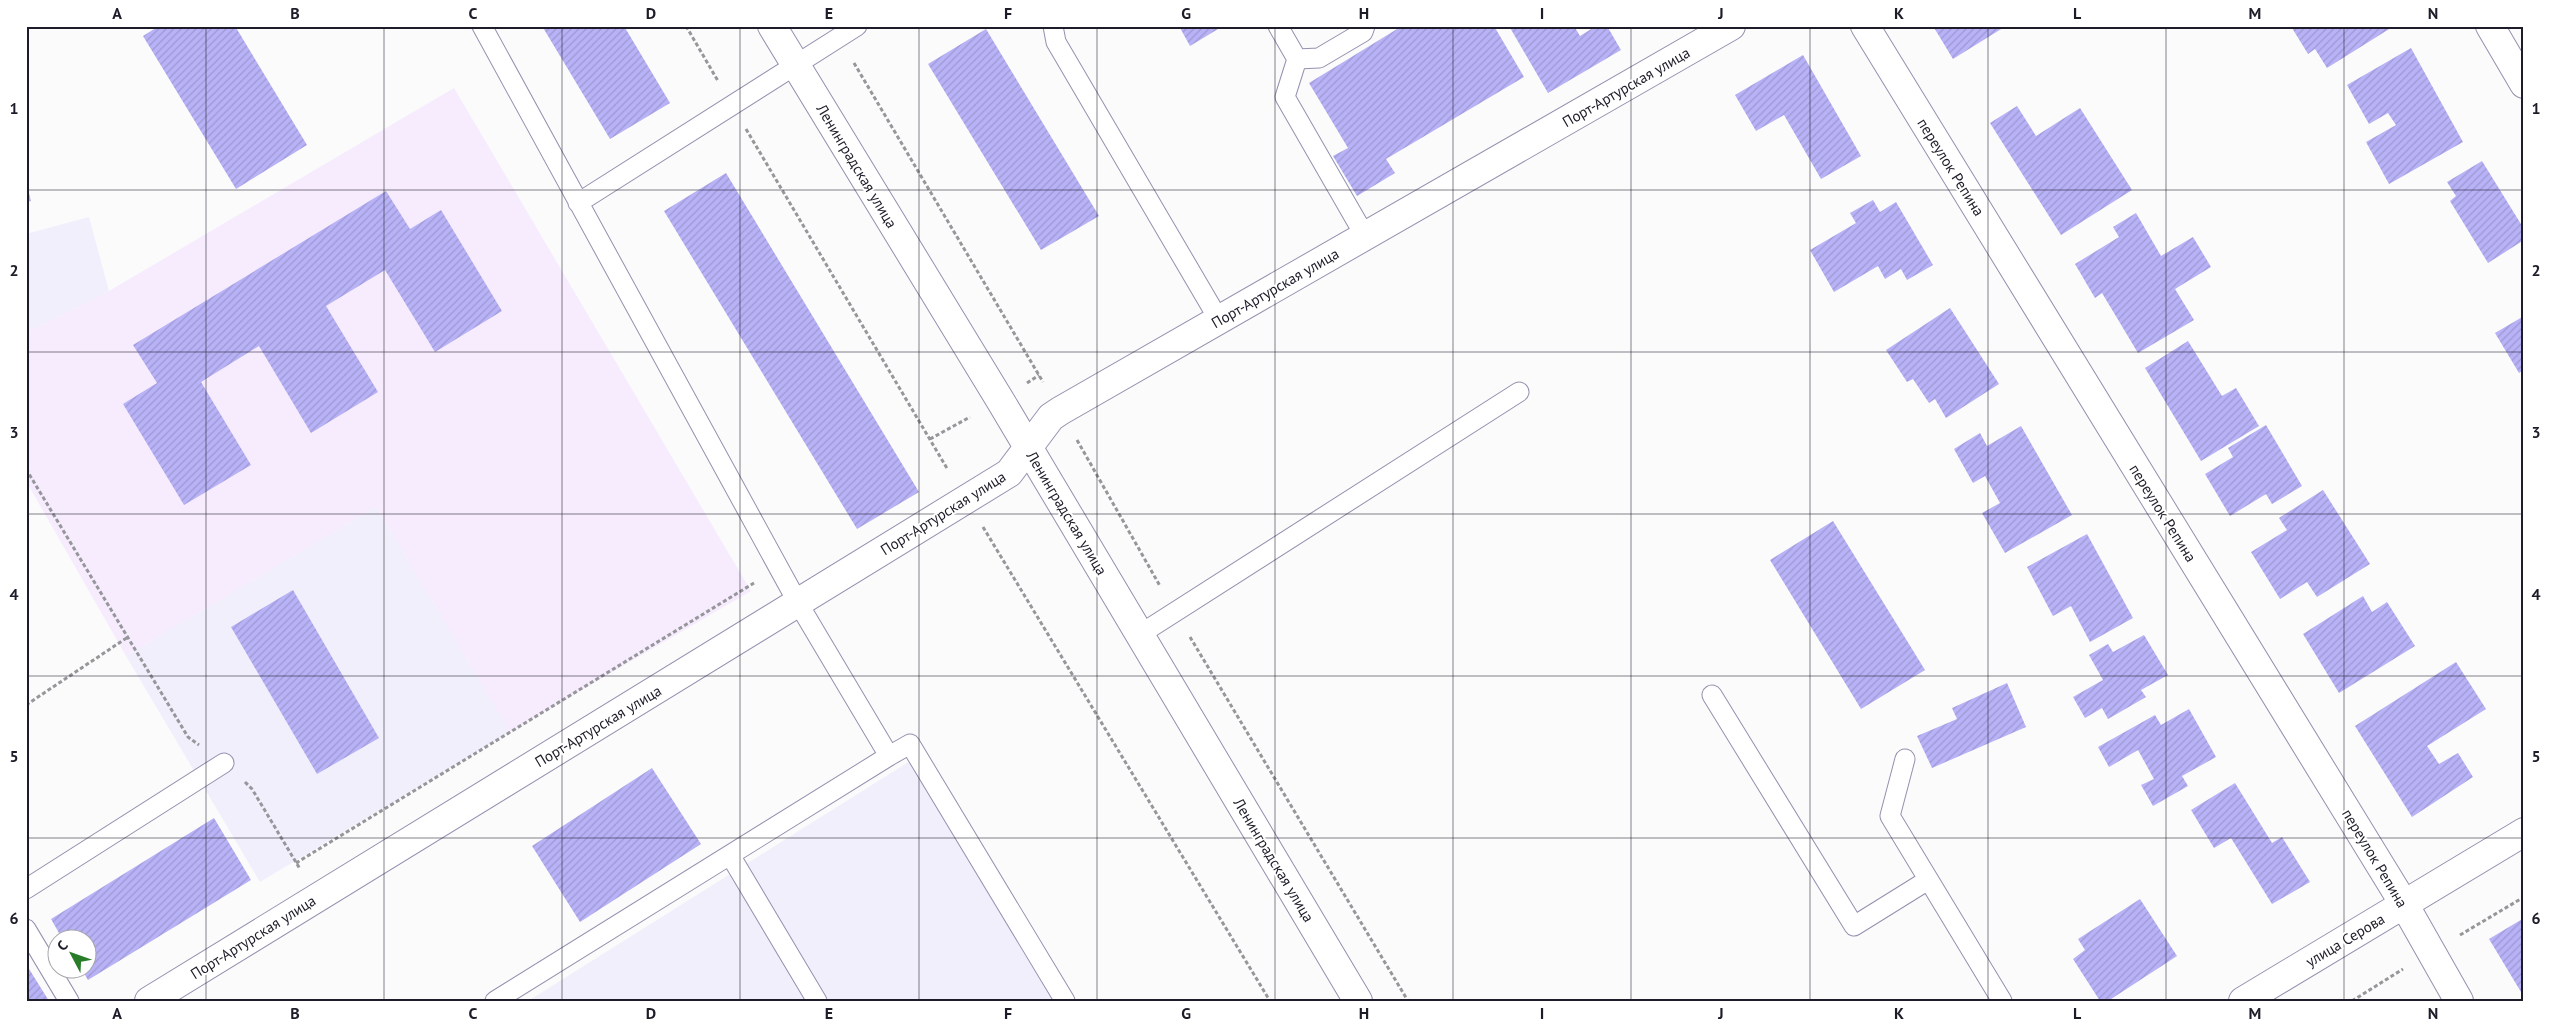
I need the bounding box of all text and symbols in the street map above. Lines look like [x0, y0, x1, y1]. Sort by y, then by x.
text: A [112, 3, 122, 23]
text: B [290, 3, 300, 23]
text: C [469, 3, 478, 23]
text: D [646, 3, 656, 23]
text: E [825, 3, 833, 23]
text: F [1004, 3, 1012, 23]
text: G [1181, 3, 1191, 23]
text: H [1359, 3, 1369, 23]
text: I [1540, 3, 1544, 23]
text: J [1717, 3, 1724, 23]
text: K [1894, 3, 1904, 23]
text: L [2073, 3, 2082, 23]
text: M [2249, 3, 2261, 23]
text: N [2428, 3, 2438, 23]
street label: Порт-Артурская улица [1559, 43, 1693, 131]
text: 1 [9, 98, 19, 118]
text: 1 [2531, 98, 2541, 118]
street label: Ленинградская улица [812, 100, 902, 231]
street label: переулок Репина [1913, 115, 1989, 219]
street label: Порт-Артурская улица [1208, 244, 1342, 332]
text: 2 [9, 260, 19, 280]
text: 2 [2531, 260, 2541, 280]
text: 3 [9, 422, 19, 442]
text: 3 [2531, 422, 2541, 442]
street label: Ленинградская улица [1022, 447, 1112, 578]
street label: переулок Репина [2125, 461, 2201, 565]
street label: Порт-Артурская улица [877, 467, 1009, 559]
text: 4 [9, 584, 19, 604]
text: 4 [2531, 584, 2541, 604]
street label: Порт-Артурская улица [531, 681, 665, 771]
text: 5 [9, 746, 19, 766]
text: 5 [2531, 746, 2541, 766]
street label: Ленинградская улица [1229, 794, 1319, 925]
street label: переулок Репина [2338, 805, 2412, 911]
street label: Порт-Артурская улица [187, 891, 319, 983]
text: 6 [9, 908, 19, 928]
text: 6 [2531, 908, 2541, 928]
street label: улица Серова [2302, 909, 2388, 971]
north arrow [48, 930, 98, 980]
text: С [53, 936, 72, 954]
text: A [112, 1003, 122, 1023]
text: B [290, 1003, 300, 1023]
text: C [469, 1003, 478, 1023]
text: D [646, 1003, 656, 1023]
text: E [825, 1003, 833, 1023]
text: F [1004, 1003, 1012, 1023]
text: G [1181, 1003, 1191, 1023]
text: H [1359, 1003, 1369, 1023]
text: I [1540, 1003, 1544, 1023]
text: J [1717, 1003, 1724, 1023]
text: K [1894, 1003, 1904, 1023]
text: L [2073, 1003, 2082, 1023]
text: M [2249, 1003, 2261, 1023]
text: N [2428, 1003, 2438, 1023]

